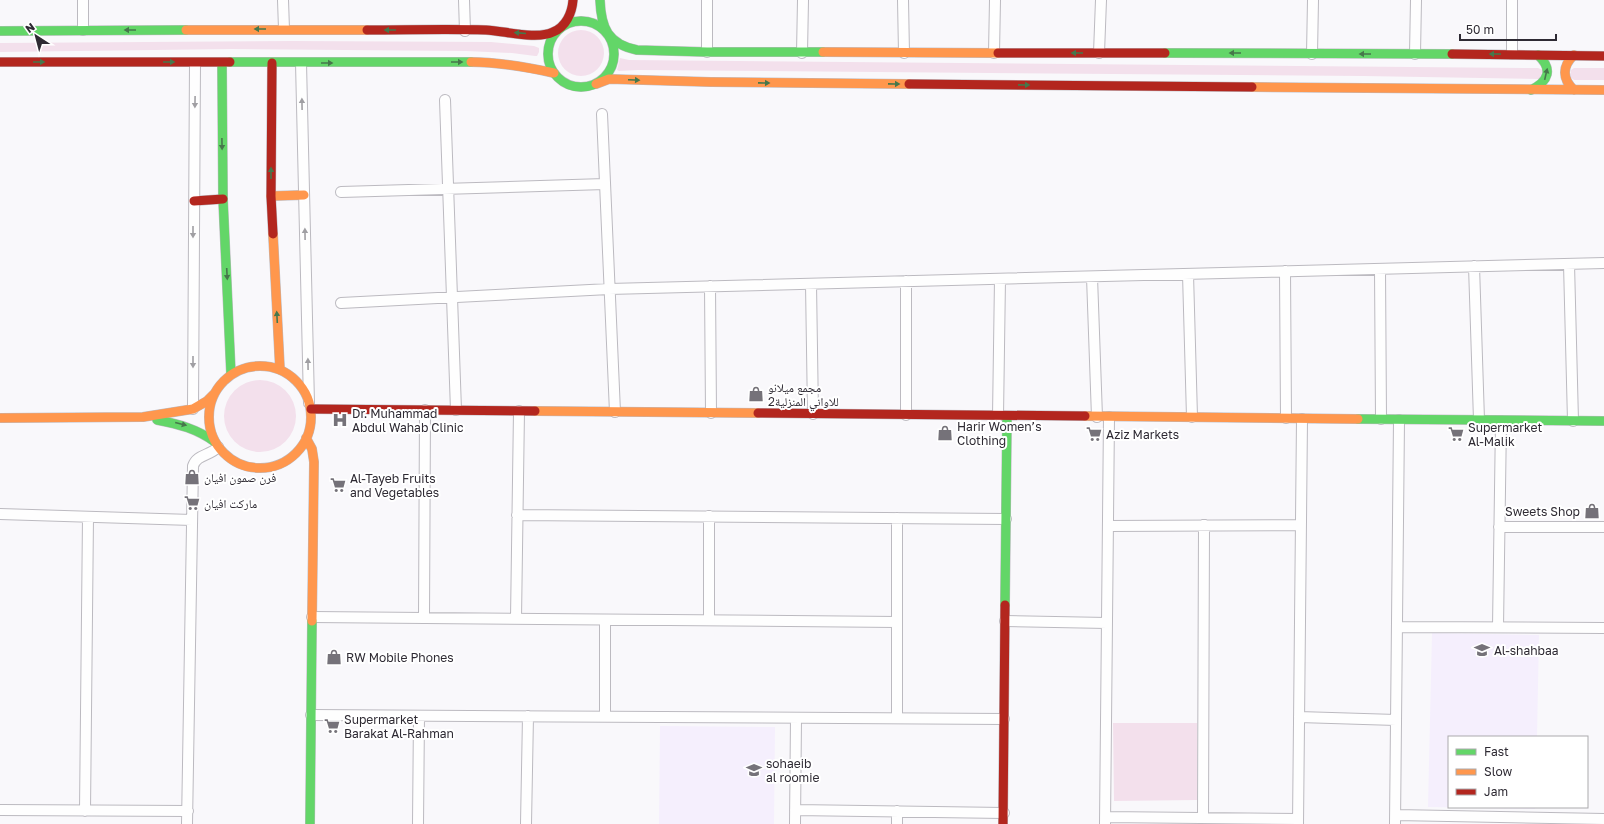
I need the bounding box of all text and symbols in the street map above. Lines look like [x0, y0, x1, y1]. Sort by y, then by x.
north arrow [16, 16, 56, 56]
scale bar [1460, 16, 1556, 42]
text: N [23, 20, 37, 35]
text: 50 m [1466, 22, 1494, 37]
one-way arrow [253, 26, 266, 32]
one-way arrow [123, 27, 136, 33]
one-way arrow [383, 27, 396, 33]
one-way arrow [514, 29, 526, 36]
one-way arrow [1070, 50, 1083, 56]
one-way arrow [1228, 50, 1241, 56]
one-way arrow [1358, 51, 1371, 57]
one-way arrow [1488, 51, 1501, 57]
one-way arrow [33, 59, 46, 65]
one-way arrow [163, 59, 176, 65]
one-way arrow [451, 59, 464, 65]
one-way arrow [321, 60, 334, 66]
one-way arrow [1543, 68, 1549, 81]
one-way arrow [628, 77, 641, 83]
one-way arrow [758, 80, 771, 86]
one-way arrow [888, 81, 901, 87]
one-way arrow [1018, 82, 1031, 88]
one-way arrow [191, 96, 198, 108]
one-way arrow [299, 97, 305, 110]
one-way arrow [219, 138, 226, 150]
one-way arrow [268, 166, 274, 179]
one-way arrow [190, 226, 196, 239]
one-way arrow [302, 227, 308, 240]
one-way arrow [223, 267, 230, 280]
one-way arrow [274, 311, 281, 323]
one-way arrow [190, 356, 196, 369]
one-way arrow [305, 357, 311, 370]
place label: مجمع ميلانو للاواني المنزلية2 [768, 380, 839, 412]
shop icon: مجمع ميلانو للاواني المنزلية2 [747, 385, 765, 403]
place label: Dr. Muhammad Abdul Wahab Clinic [352, 406, 464, 435]
hospital icon: Dr. Muhammad Abdul Wahab Clinic [331, 411, 349, 429]
place label: Harir Women’s Clothing [957, 419, 1042, 448]
place label: Supermarket Al-Malik [1468, 420, 1543, 449]
one-way arrow [175, 422, 188, 428]
shop icon: Harir Women’s Clothing [936, 424, 954, 442]
supermarket icon: Aziz Markets [1085, 425, 1103, 443]
supermarket icon: Supermarket Al-Malik [1447, 425, 1465, 443]
place label: Aziz Markets [1106, 427, 1179, 442]
shop icon: فرن صمون افيان [183, 468, 201, 486]
place label: فرن صمون افيان [204, 470, 276, 485]
place label: Al-Tayeb Fruits and Vegetables [350, 471, 439, 500]
supermarket icon: Al-Tayeb Fruits and Vegetables [329, 476, 347, 494]
supermarket icon: ماركت افيان [183, 494, 201, 512]
place label: ماركت افيان [204, 496, 257, 511]
shop icon: Sweets Shop [1583, 502, 1601, 520]
place label: Sweets Shop [1505, 504, 1580, 519]
school or university icon: Al-shahbaa [1473, 641, 1491, 659]
place label: Al-shahbaa [1494, 643, 1559, 658]
shop icon: RW Mobile Phones [325, 648, 343, 666]
place label: RW Mobile Phones [346, 650, 454, 665]
place label: Supermarket Barakat Al-Rahman [344, 712, 454, 741]
supermarket icon: Supermarket Barakat Al-Rahman [323, 717, 341, 735]
legend [1448, 736, 1588, 808]
text: Fast [1484, 744, 1509, 759]
place label: sohaeib al roomie [766, 756, 819, 785]
school or university icon: sohaeib al roomie [745, 761, 763, 779]
text: Slow [1484, 764, 1512, 779]
text: Jam [1484, 784, 1508, 799]

